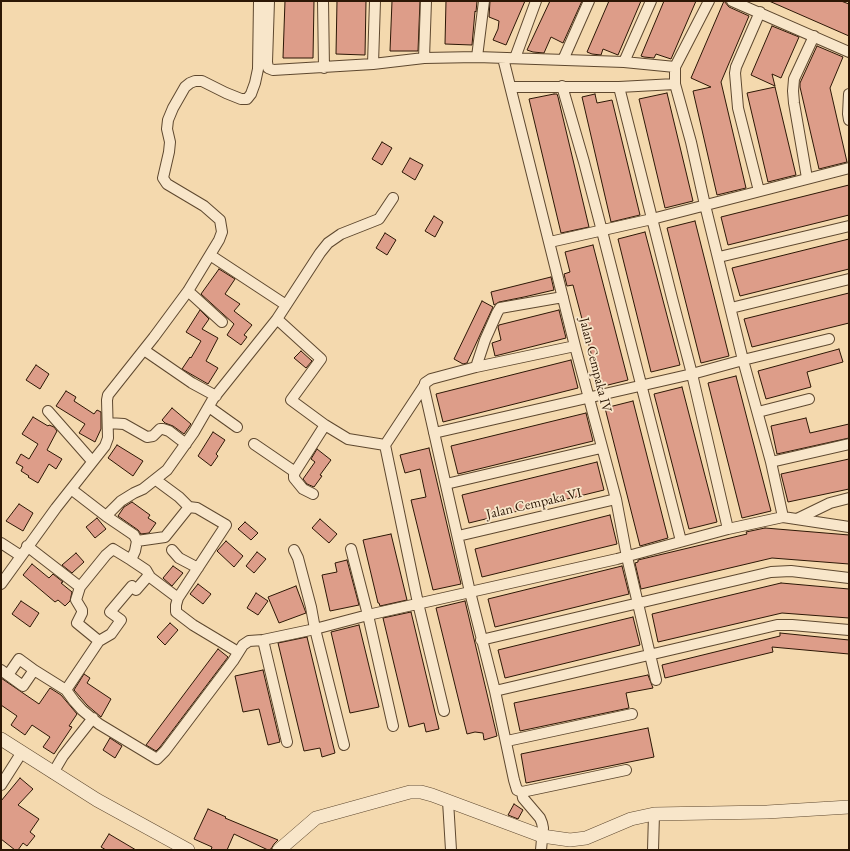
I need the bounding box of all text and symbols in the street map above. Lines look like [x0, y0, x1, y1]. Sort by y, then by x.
street label: Jalan Cempaka IV [575, 316, 615, 414]
street label: Jalan Cempaka VI [485, 485, 583, 523]

